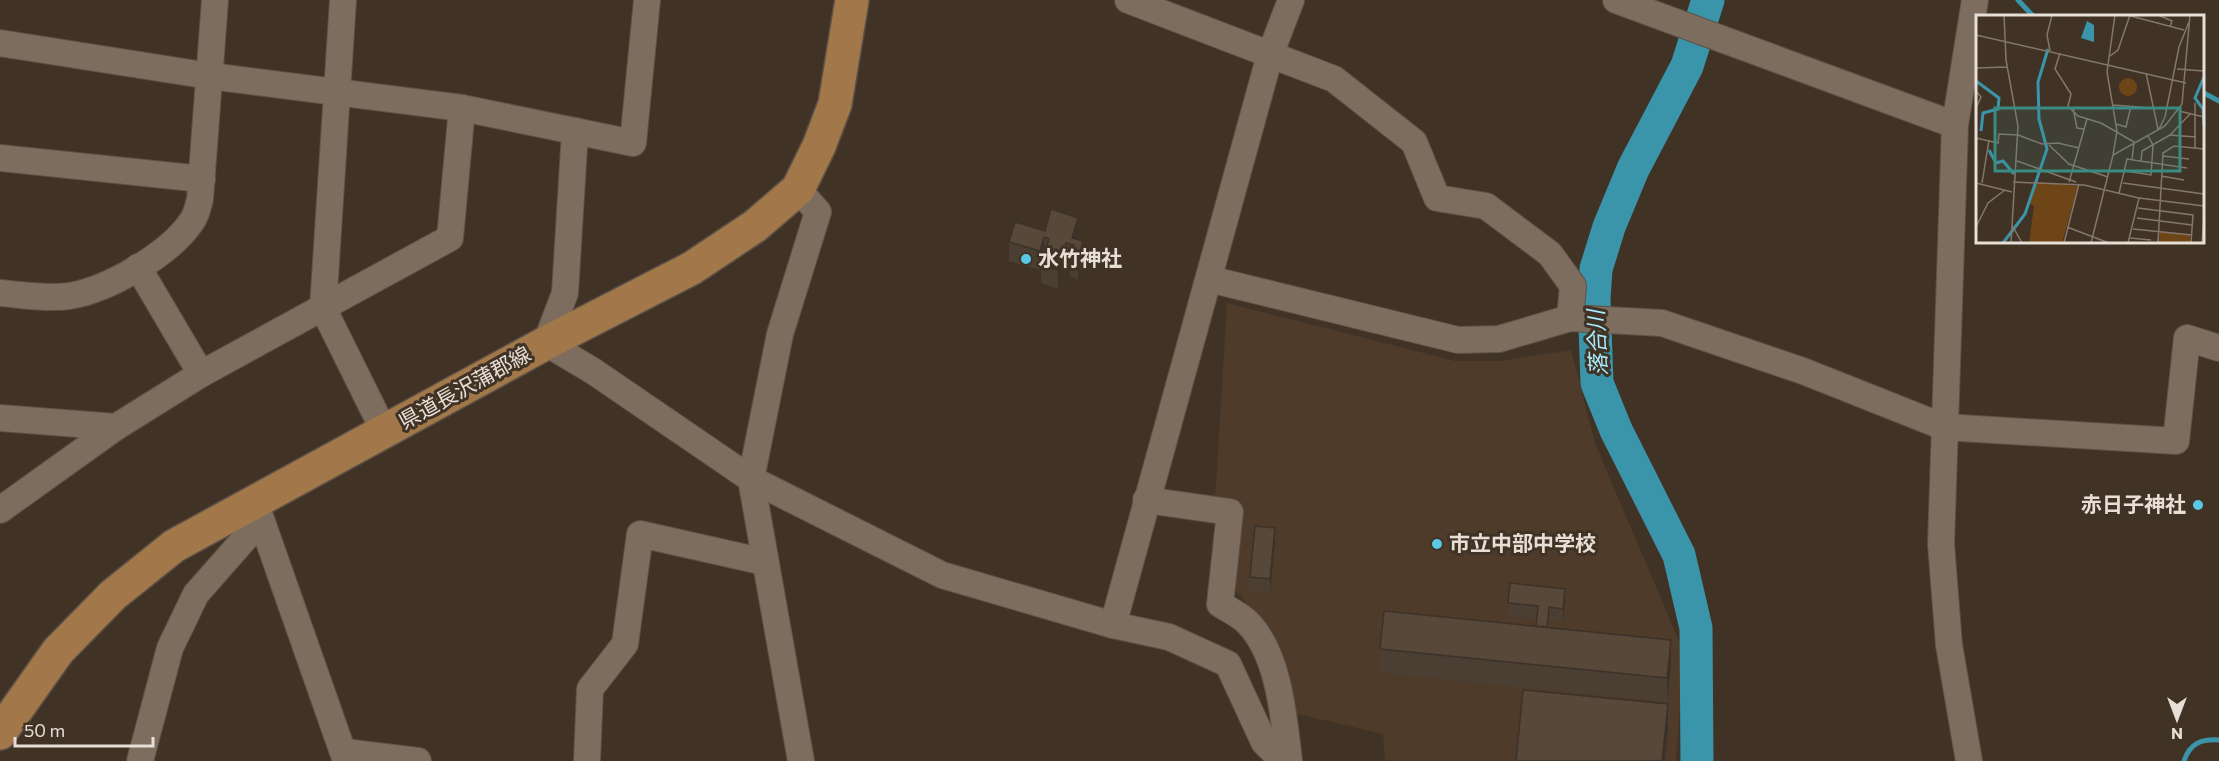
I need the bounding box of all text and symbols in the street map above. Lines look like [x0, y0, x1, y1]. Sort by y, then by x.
inset map [1976, 15, 2204, 243]
place label: 水竹神社 [1038, 245, 1122, 270]
marker: 水竹神社 [1019, 252, 1033, 266]
water label: 落合川 [1581, 307, 1612, 377]
street label: 県道長沢蒲郡線 [394, 340, 535, 433]
place label: 赤日子神社 [2081, 491, 2186, 516]
marker: 赤日子神社 [2191, 498, 2205, 512]
place label: 市立中部中学校 [1449, 530, 1596, 555]
marker: 市立中部中学校 [1430, 537, 1444, 551]
north arrow [2147, 689, 2207, 749]
scale bar [15, 710, 153, 748]
text: 50 m [24, 719, 65, 741]
text: N [2171, 725, 2183, 744]

